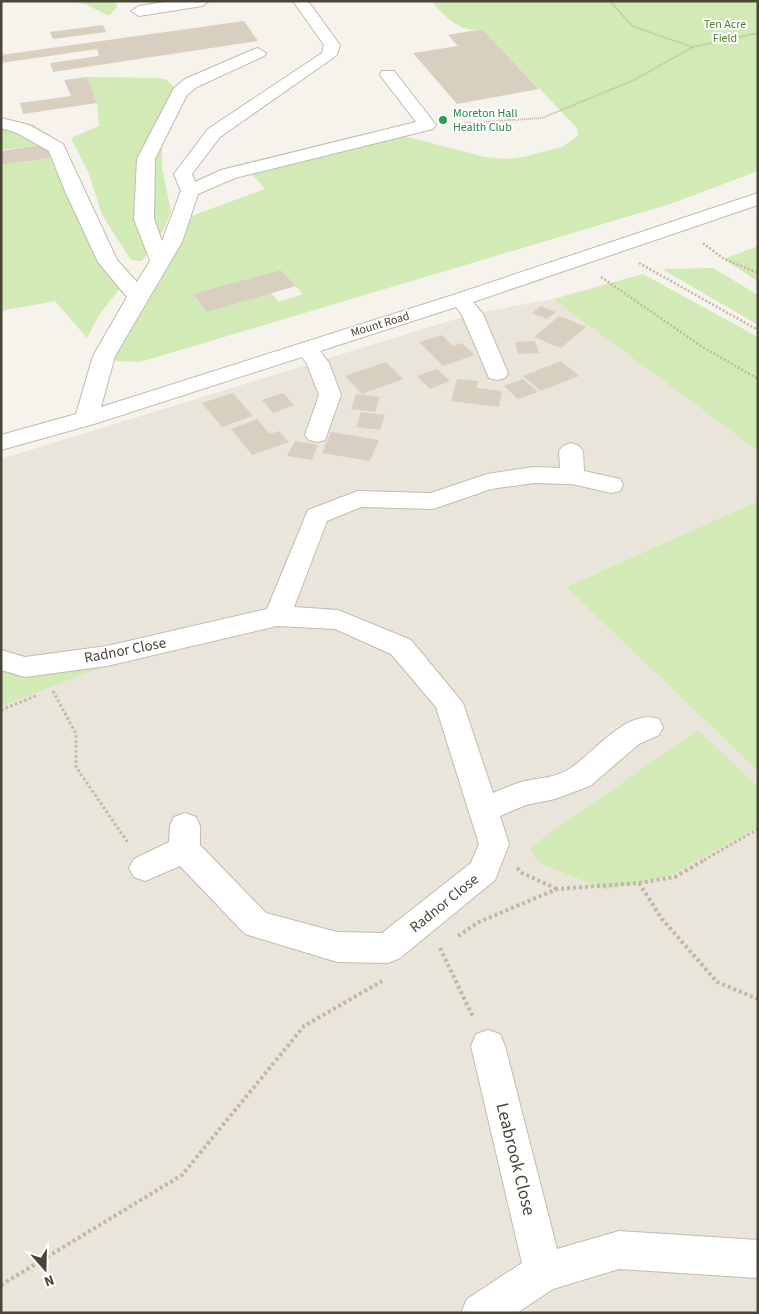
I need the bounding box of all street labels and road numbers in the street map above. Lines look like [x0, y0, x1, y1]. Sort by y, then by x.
street label: Mount Road [349, 308, 412, 341]
street label: Radnor Close [82, 632, 168, 669]
street label: Radnor Close [405, 869, 483, 938]
street label: Leabrook Close [489, 1100, 542, 1218]

